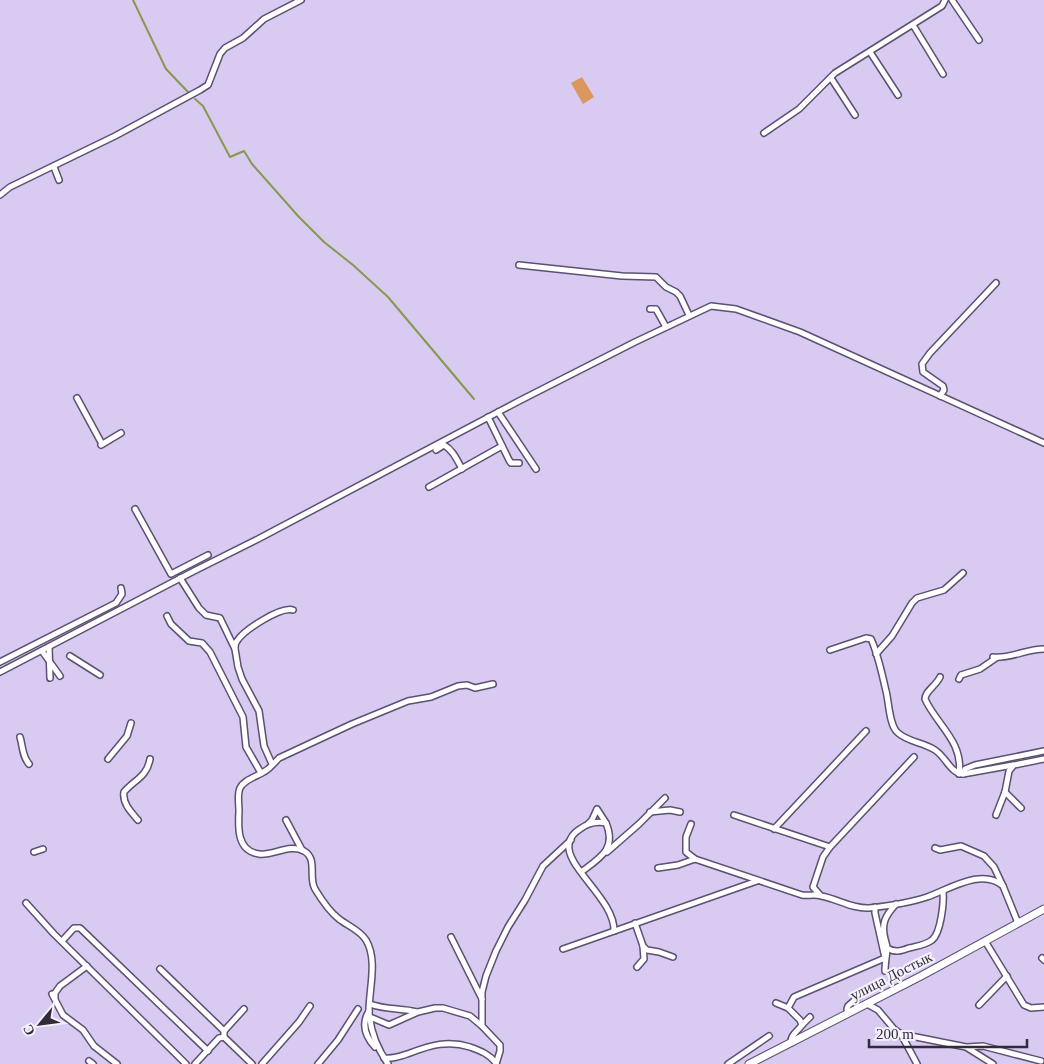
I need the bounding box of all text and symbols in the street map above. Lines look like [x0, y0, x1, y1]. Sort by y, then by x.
street label: улица Достык [848, 948, 935, 1003]
north arrow [15, 999, 65, 1049]
scale bar [869, 1016, 1026, 1048]
text: С [20, 1022, 38, 1038]
text: 200 m [876, 1026, 914, 1042]

